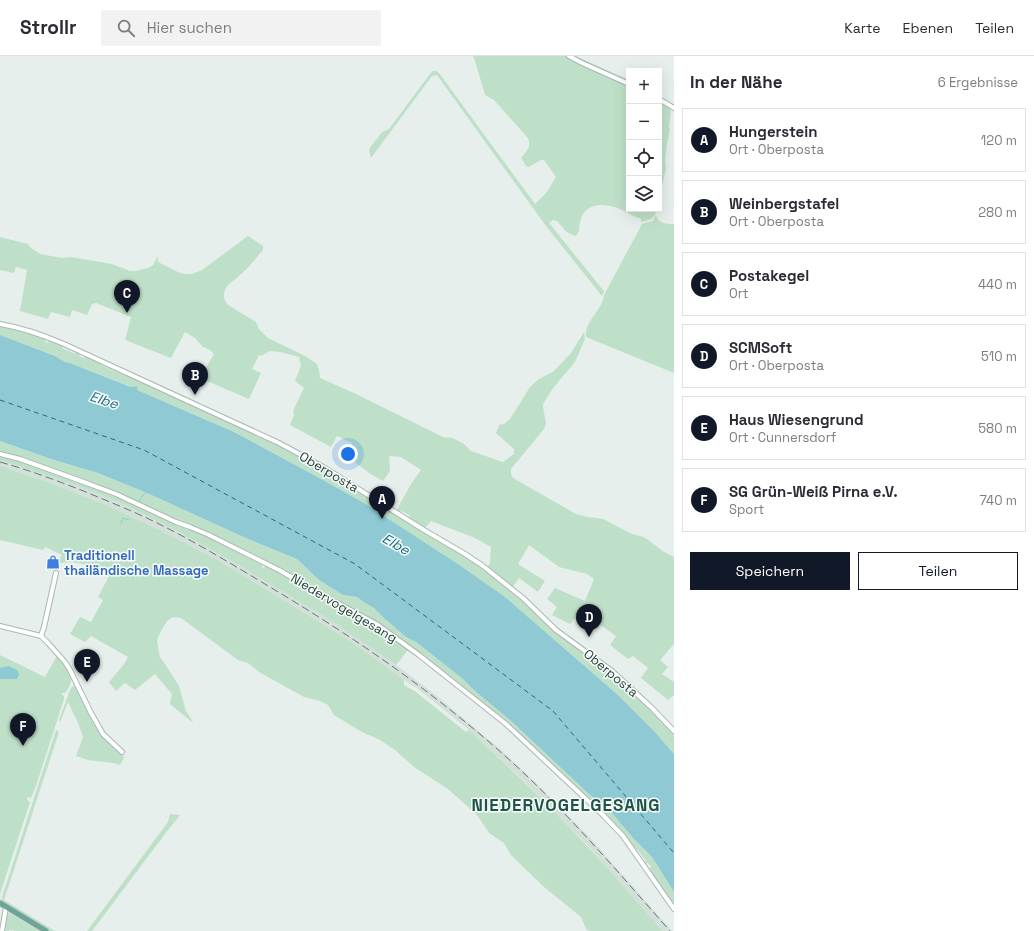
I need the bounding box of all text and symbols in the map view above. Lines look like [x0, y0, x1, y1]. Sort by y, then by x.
search box [101, 10, 381, 46]
text: Strollr [20, 15, 77, 40]
icon: search [115, 17, 137, 39]
text: Hier suchen [147, 18, 232, 37]
text: Karte [844, 19, 881, 37]
text: Ebenen [903, 19, 953, 37]
text: Teilen [975, 19, 1014, 37]
map controls [626, 68, 662, 212]
button: + [626, 68, 662, 104]
text: In der Nähe [690, 71, 782, 93]
text: 6 Ergebnisse [938, 74, 1018, 91]
button: − [626, 104, 662, 140]
text: Hungerstein [729, 122, 817, 141]
text: A [700, 132, 708, 149]
text: 120 m [981, 132, 1017, 149]
button: locate [626, 140, 662, 176]
text: Ort · Oberposta [729, 141, 824, 158]
button: layers [626, 176, 662, 212]
text: Weinbergstafel [729, 194, 839, 213]
text: B [700, 204, 708, 221]
text: 280 m [978, 204, 1017, 221]
text: Ort · Oberposta [729, 213, 824, 230]
text: Postakegel [729, 266, 809, 285]
text: C [700, 276, 708, 293]
text: 440 m [978, 276, 1017, 293]
pin: C [114, 280, 140, 313]
text: Ort [729, 285, 749, 302]
text: SCMSoft [729, 338, 792, 357]
text: D [700, 348, 708, 365]
text: 510 m [981, 348, 1017, 365]
text: Ort · Oberposta [729, 357, 824, 374]
pin: B [182, 362, 208, 395]
water label: Elbe [88, 387, 121, 413]
text: Haus Wiesengrund [729, 410, 864, 429]
text: E [700, 420, 708, 437]
text: 580 m [978, 420, 1017, 437]
text: Ort · Cunnersdorf [729, 429, 836, 446]
your location [338, 444, 358, 464]
street label: Oberposta [296, 448, 362, 497]
text: SG Grün-Weiß Pirna e.V. [729, 482, 898, 501]
pin: A [369, 486, 395, 519]
text: F [701, 492, 707, 509]
text: 740 m [979, 492, 1017, 509]
text: Sport [729, 501, 764, 518]
water label: Elbe [379, 529, 414, 559]
place label: Traditionell thailändische Massage [64, 547, 209, 579]
button: Speichern [690, 552, 850, 590]
button: Teilen [858, 552, 1018, 590]
shop icon: Traditionell thailändische Massage [45, 554, 61, 570]
street label: Niedervogelgesang [288, 570, 400, 646]
pin: D [576, 604, 602, 637]
street label: Oberposta [580, 645, 642, 701]
pin: E [74, 649, 100, 682]
pin: F [10, 713, 36, 746]
district label: NIEDERVOGELGESANG [471, 794, 661, 816]

